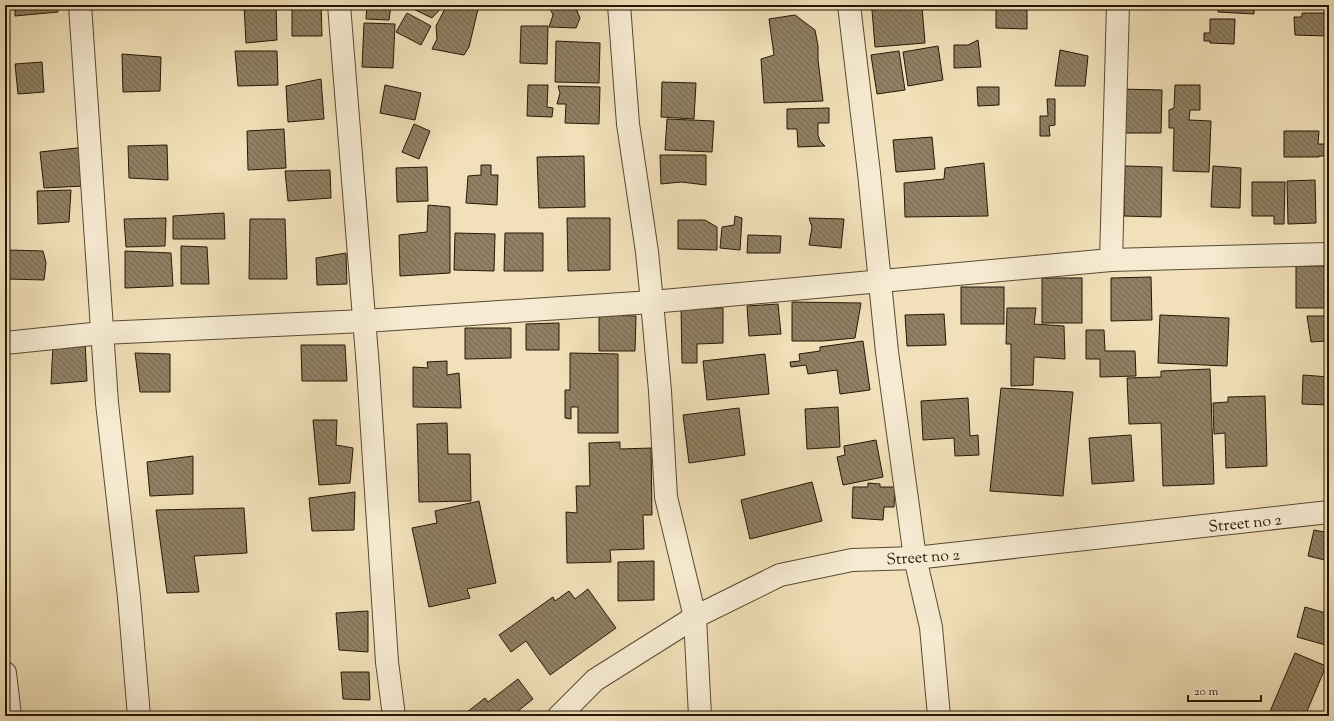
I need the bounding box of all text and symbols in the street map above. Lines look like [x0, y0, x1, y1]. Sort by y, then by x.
street label: Street no 2 [1207, 509, 1284, 540]
street label: Street no 2 [886, 544, 961, 573]
scale bar [1188, 677, 1261, 703]
text: 20 m [1194, 683, 1219, 701]

